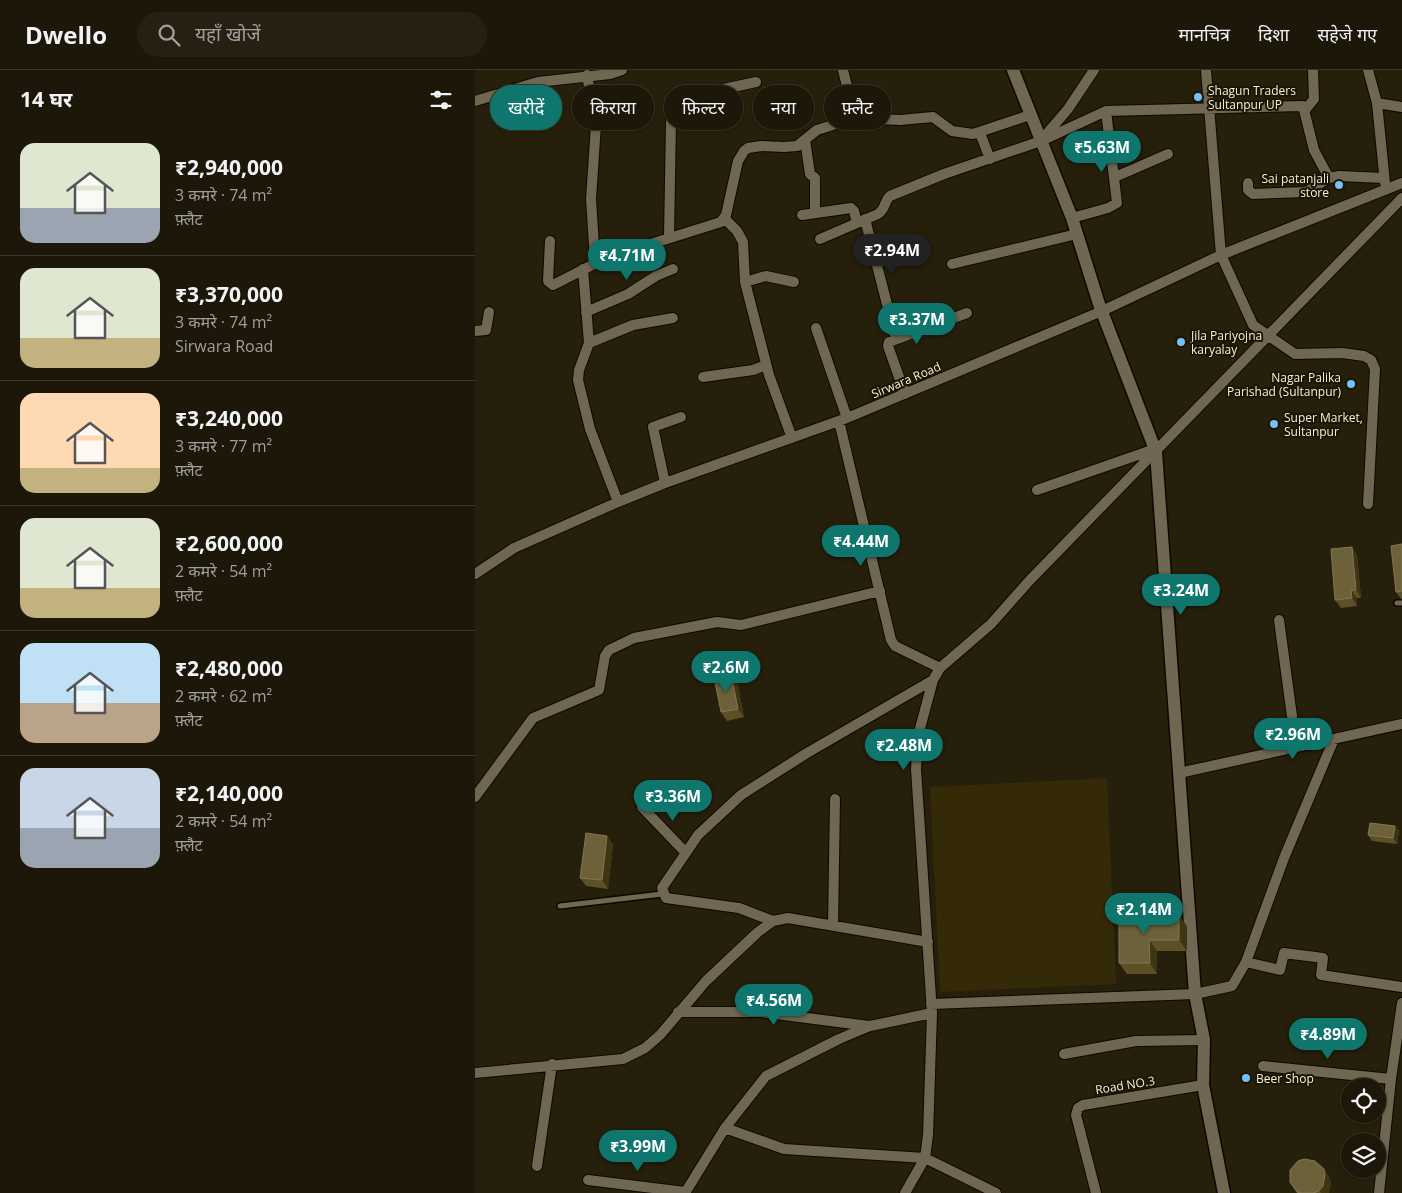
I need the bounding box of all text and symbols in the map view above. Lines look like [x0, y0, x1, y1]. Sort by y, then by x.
search box [137, 12, 487, 57]
text: Dwello [25, 18, 107, 51]
icon: search [155, 21, 183, 49]
text: यहाँ खोजें [195, 21, 261, 47]
text: मानचित्र [1179, 22, 1230, 46]
text: दिशा [1258, 22, 1289, 46]
text: सहेजे गए [1317, 22, 1377, 46]
place label: Shagun Traders Sultanpur UP [1208, 82, 1296, 113]
text: 14 घर [20, 85, 72, 113]
chip: खरीदें [490, 85, 562, 130]
chip: किराया [572, 85, 654, 130]
chip: फ़िल्टर [664, 85, 743, 130]
chip: नया [753, 85, 814, 130]
chip: फ़्लैट [824, 85, 891, 130]
icon: filters [427, 86, 455, 114]
marker: Shagun Traders Sultanpur UP [1192, 91, 1204, 103]
pin: ₹5.63M [1061, 131, 1143, 173]
text: ₹5.63M [1074, 136, 1130, 158]
text: ₹2,940,000 [175, 153, 283, 181]
icon: home [60, 163, 120, 223]
place label: Sai patanjali store [1262, 170, 1329, 201]
marker: Sai patanjali store [1333, 179, 1345, 191]
text: 3 कमरे · 74 m² [175, 184, 272, 206]
text: फ़्लैट [175, 208, 203, 230]
pin: ₹2.94M [851, 234, 933, 276]
pin: ₹4.71M [586, 238, 668, 281]
text: ₹2.94M [864, 239, 920, 261]
text: ₹4.71M [599, 244, 655, 266]
text: ₹3,370,000 [175, 280, 283, 308]
icon: home [60, 288, 120, 348]
pin: ₹3.37M [876, 302, 958, 345]
text: ₹3.37M [889, 308, 945, 330]
text: 3 कमरे · 74 m² [175, 311, 272, 333]
place label: Jila Pariyojna karyalay [1190, 327, 1262, 358]
text: Sirwara Road [175, 335, 273, 357]
marker: Jila Pariyojna karyalay [1175, 336, 1187, 348]
street label: Sirwara Road [869, 358, 943, 402]
place label: Nagar Palika Parishad (Sultanpur) [1227, 369, 1341, 400]
marker: Nagar Palika Parishad (Sultanpur) [1345, 378, 1357, 390]
text: ₹3,240,000 [175, 404, 283, 432]
place label: Super Market, Sultanpur [1284, 409, 1363, 440]
icon: home [60, 413, 120, 473]
marker: Super Market, Sultanpur [1268, 418, 1280, 430]
text: 3 कमरे · 77 m² [175, 435, 272, 457]
text: फ़्लैट [175, 459, 203, 481]
pin: ₹4.44M [820, 524, 902, 567]
text: ₹2,600,000 [175, 529, 283, 557]
text: ₹4.44M [833, 530, 889, 552]
icon: home [60, 538, 120, 598]
text: 2 कमरे · 54 m² [175, 560, 272, 582]
pin: ₹3.24M [1140, 574, 1222, 616]
text: ₹3.24M [1153, 579, 1209, 601]
text: फ़्लैट [175, 584, 203, 606]
pin: ₹2.6M [691, 650, 761, 693]
text: ₹2,480,000 [175, 654, 283, 682]
text: ₹2.6M [702, 656, 750, 678]
icon: home [60, 663, 120, 723]
text: 2 कमरे · 62 m² [175, 685, 272, 707]
text: फ़्लैट [175, 709, 203, 731]
pin: ₹2.96M [1252, 718, 1334, 760]
text: ₹2.96M [1265, 723, 1321, 745]
pin: ₹2.48M [863, 728, 945, 771]
text: ₹2.48M [876, 734, 932, 756]
text: ₹2,140,000 [175, 779, 283, 807]
pin: ₹3.36M [632, 780, 714, 822]
text: ₹3.36M [645, 785, 701, 807]
icon: home [60, 788, 120, 848]
text: 2 कमरे · 54 m² [175, 810, 272, 832]
text: फ़्लैट [175, 834, 203, 856]
pin: ₹2.14M [1103, 892, 1185, 935]
text: ₹2.14M [1116, 898, 1172, 920]
pin: ₹4.56M [733, 984, 815, 1026]
text: ₹4.56M [746, 989, 802, 1011]
pin: ₹4.89M [1287, 1018, 1369, 1060]
text: ₹4.89M [1300, 1023, 1356, 1045]
place label: Beer Shop [1256, 1070, 1314, 1087]
street label: Road NO.3 [1094, 1072, 1156, 1098]
marker: Beer Shop [1240, 1072, 1252, 1084]
map controls [1341, 1078, 1386, 1178]
button: locate [1341, 1078, 1386, 1123]
pin: ₹3.99M [597, 1130, 679, 1172]
button: layers [1341, 1133, 1386, 1178]
text: ₹3.99M [610, 1135, 666, 1157]

